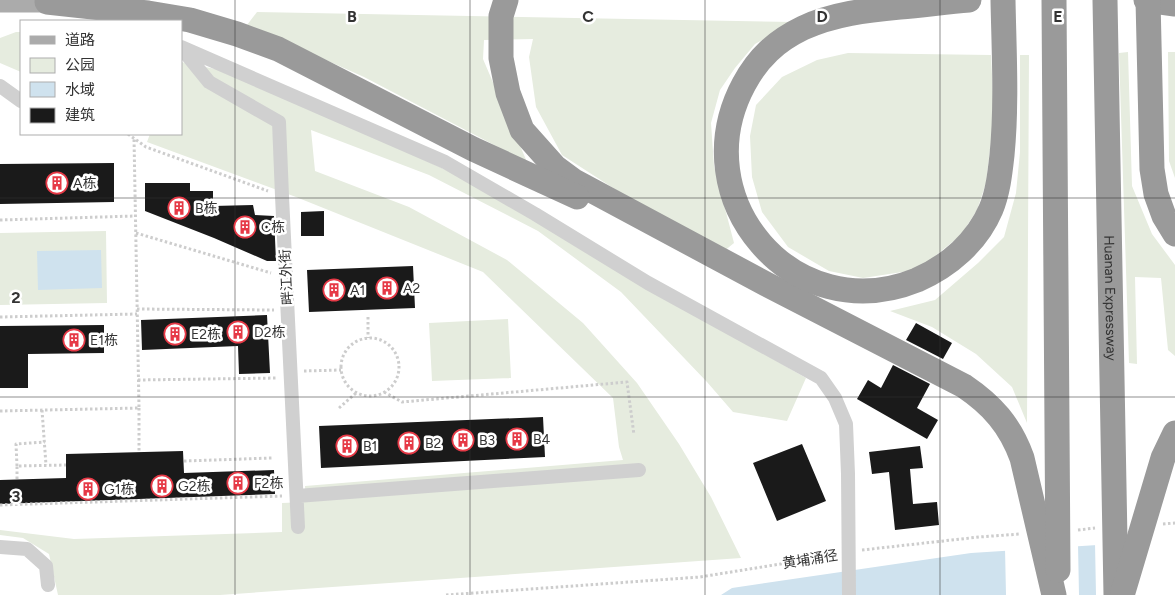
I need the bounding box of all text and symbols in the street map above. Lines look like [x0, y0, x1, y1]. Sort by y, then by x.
text: B [347, 7, 357, 26]
text: C [582, 7, 594, 26]
text: D [816, 7, 828, 26]
text: E [1053, 7, 1063, 26]
legend [20, 20, 182, 135]
text: 道路 [65, 31, 95, 49]
text: 公园 [65, 56, 95, 74]
text: 水域 [65, 81, 95, 99]
text: 建筑 [65, 106, 95, 124]
building icon: A栋 [45, 171, 69, 195]
place label: A栋 [73, 175, 96, 192]
building icon: B栋 [167, 196, 191, 220]
place label: B栋 [195, 200, 218, 217]
building icon: C栋 [233, 215, 257, 239]
place label: C栋 [261, 219, 285, 236]
street label: Huanan Expressway [1100, 235, 1120, 362]
street label: 畔江外街 [277, 249, 296, 305]
building icon: A2 [375, 276, 399, 300]
building icon: A1 [322, 278, 346, 302]
place label: A2 [403, 280, 420, 297]
place label: A1 [350, 282, 365, 299]
text: 2 [11, 288, 21, 307]
building icon: D2栋 [226, 320, 250, 344]
building icon: E2栋 [163, 322, 187, 346]
place label: D2栋 [254, 324, 285, 341]
place label: E2栋 [191, 326, 221, 343]
building icon: E1栋 [62, 328, 86, 352]
place label: E1栋 [90, 332, 118, 349]
building icon: B4 [505, 427, 529, 451]
building icon: B3 [451, 428, 475, 452]
building icon: B2 [397, 431, 421, 455]
place label: B4 [533, 431, 551, 448]
place label: B3 [479, 432, 495, 449]
building icon: B1 [335, 434, 359, 458]
place label: B2 [425, 435, 441, 452]
place label: B1 [363, 438, 377, 455]
building icon: F2栋 [226, 471, 250, 495]
building icon: G2栋 [150, 474, 174, 498]
place label: F2栋 [254, 475, 283, 492]
building icon: G1栋 [76, 477, 100, 501]
place label: G2栋 [178, 478, 210, 495]
place label: G1栋 [104, 481, 134, 498]
text: 3 [12, 487, 21, 506]
street label: 黄埔涌径 [781, 547, 839, 572]

